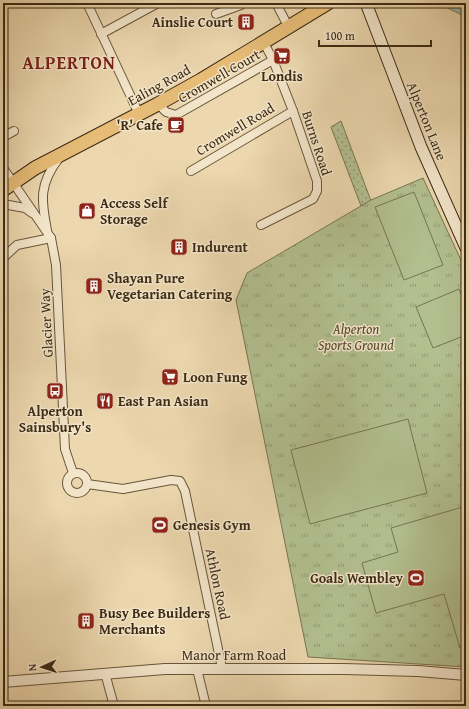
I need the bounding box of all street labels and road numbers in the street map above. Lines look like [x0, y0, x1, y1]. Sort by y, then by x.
street label: Cromwell Court [174, 44, 264, 108]
street label: Ealing Road [124, 59, 194, 110]
street label: Alperton Lane [402, 79, 452, 164]
street label: Cromwell Road [192, 97, 278, 160]
street label: Burns Road [297, 108, 337, 178]
street label: Glacier Way [34, 288, 58, 358]
street label: Athlon Road [201, 546, 235, 622]
street label: Manor Farm Road [182, 645, 287, 665]

